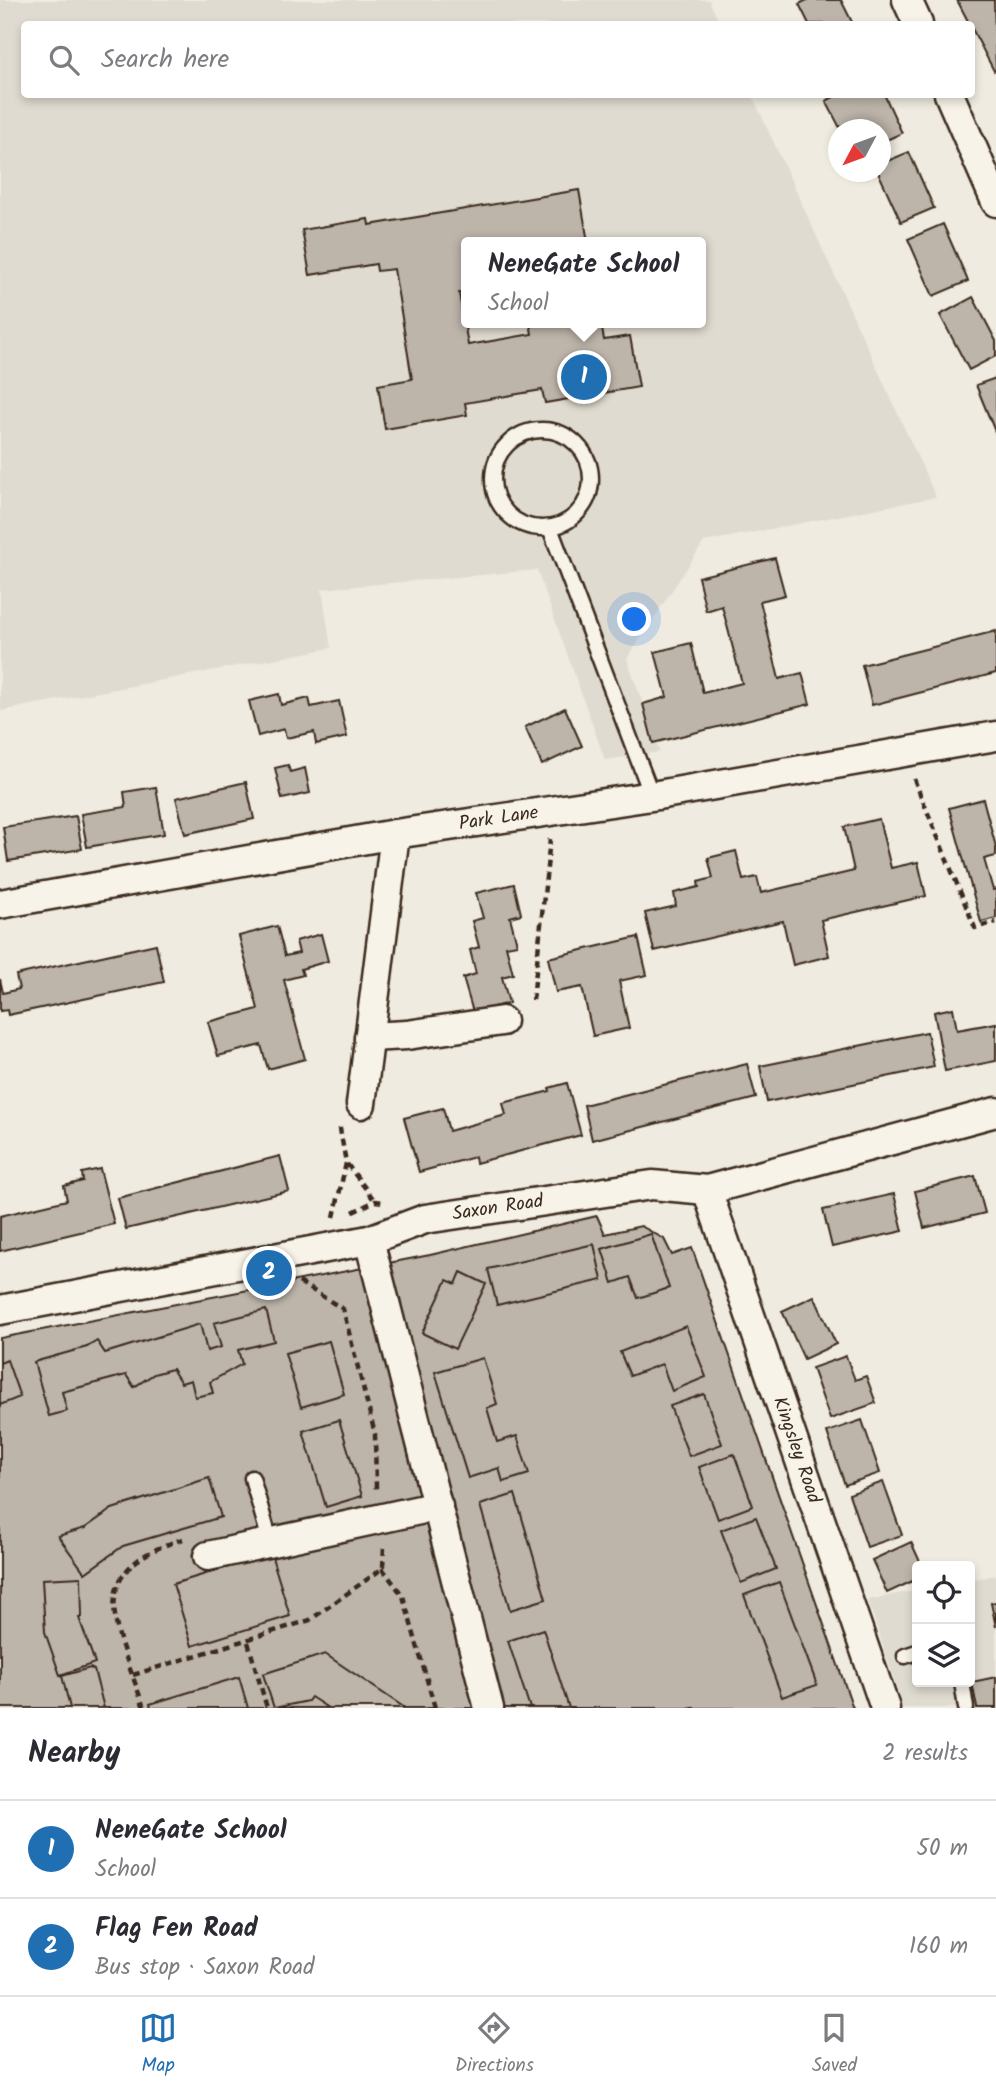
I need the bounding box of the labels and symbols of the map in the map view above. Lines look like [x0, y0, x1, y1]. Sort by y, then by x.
north arrow [828, 119, 891, 182]
pin: 1 [561, 351, 607, 403]
your location [617, 602, 651, 636]
street label: Park Lane [457, 798, 541, 839]
street label: Saxon Road [450, 1186, 546, 1230]
pin: 2 [246, 1247, 292, 1299]
street label: Kingsley Road [764, 1393, 829, 1508]

